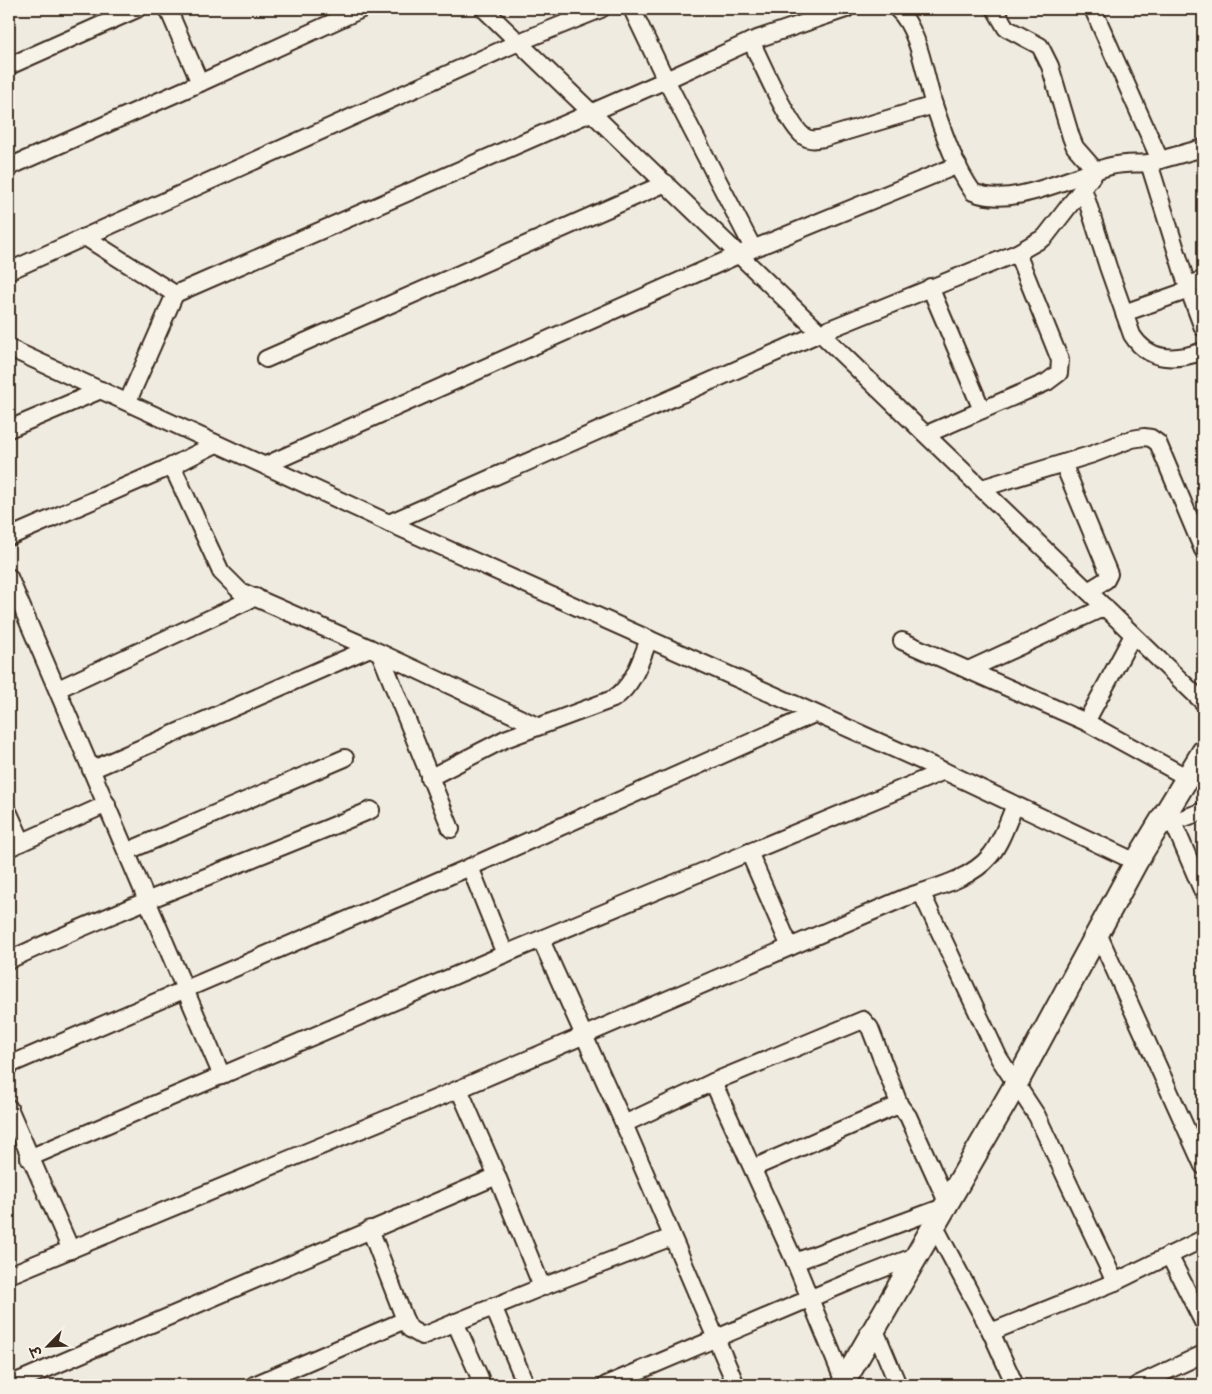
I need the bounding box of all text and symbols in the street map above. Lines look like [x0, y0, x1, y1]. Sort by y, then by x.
north arrow [22, 1322, 72, 1372]
text: उ [26, 1342, 47, 1361]

